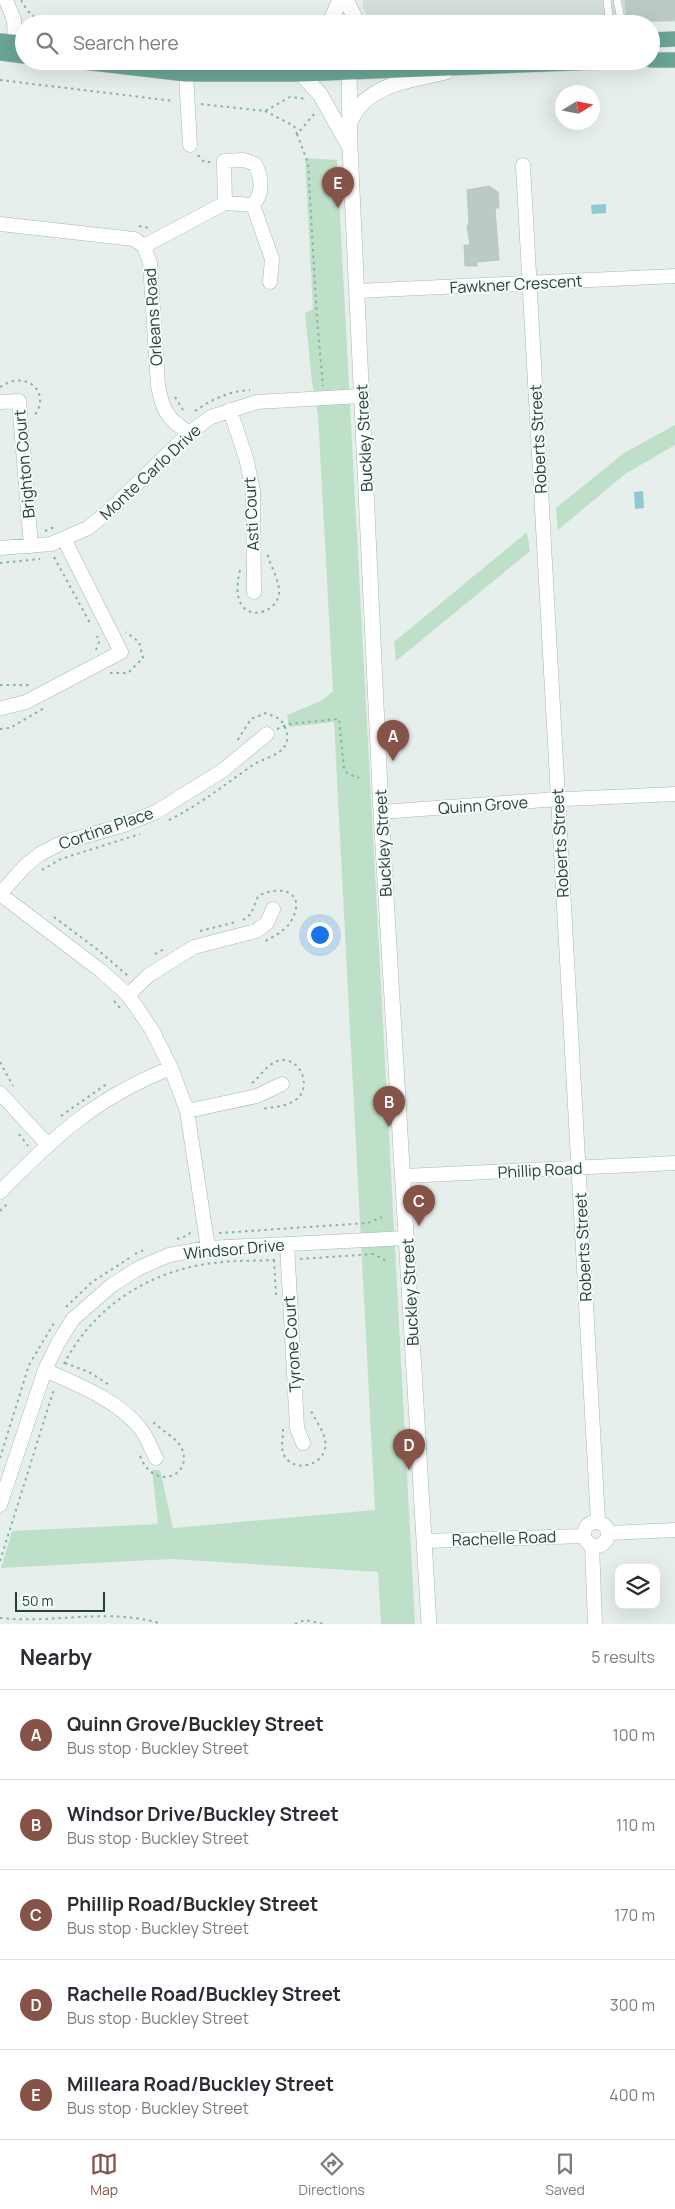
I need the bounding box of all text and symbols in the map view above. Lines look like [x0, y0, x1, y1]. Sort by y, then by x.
search box [15, 15, 660, 70]
icon: search [33, 29, 61, 57]
text: Search here [73, 30, 179, 56]
north arrow [555, 85, 600, 130]
pin: E [322, 167, 354, 208]
street label: Orleans Road [139, 267, 167, 367]
street label: Fawkner Crescent [449, 270, 583, 298]
street label: Buckley Street [350, 384, 378, 492]
street label: Roberts Street [524, 384, 552, 494]
street label: Brighton Court [8, 409, 40, 519]
street label: Monte Carlo Drive [95, 419, 205, 525]
street label: Asti Court [238, 476, 264, 552]
pin: A [377, 720, 409, 761]
street label: Roberts Street [546, 788, 574, 898]
street label: Buckley Street [369, 789, 397, 897]
street label: Quinn Grove [437, 791, 529, 819]
street label: Cortina Place [56, 802, 156, 854]
your location [307, 922, 333, 948]
pin: B [373, 1086, 405, 1127]
street label: Phillip Road [497, 1157, 583, 1183]
pin: C [403, 1185, 435, 1226]
street label: Roberts Street [569, 1192, 597, 1302]
street label: Windsor Drive [182, 1234, 286, 1264]
street label: Buckley Street [396, 1238, 424, 1346]
street label: Tyrone Court [278, 1295, 306, 1393]
pin: D [393, 1429, 425, 1470]
street label: Rachelle Road [451, 1525, 557, 1551]
map controls [615, 1564, 660, 1609]
button: layers [615, 1564, 660, 1609]
scale bar [15, 1589, 105, 1612]
text: 50 m [22, 1591, 53, 1610]
text: Nearby [20, 1643, 92, 1671]
text: 5 results [591, 1646, 655, 1668]
text: Quinn Grove/Buckley Street [67, 1711, 324, 1737]
text: A [31, 1724, 41, 1746]
text: 100 m [612, 1724, 655, 1746]
text: Bus stop · Buckley Street [67, 1737, 249, 1759]
text: Windsor Drive/Buckley Street [67, 1801, 339, 1827]
text: B [31, 1814, 41, 1836]
text: 110 m [616, 1814, 655, 1836]
text: Bus stop · Buckley Street [67, 1827, 249, 1849]
text: Phillip Road/Buckley Street [67, 1891, 318, 1917]
text: C [30, 1904, 42, 1926]
text: 170 m [614, 1904, 655, 1926]
text: Bus stop · Buckley Street [67, 1917, 249, 1939]
text: Rachelle Road/Buckley Street [67, 1981, 341, 2007]
text: D [30, 1994, 42, 2016]
text: 300 m [610, 1994, 655, 2016]
text: Bus stop · Buckley Street [67, 2007, 249, 2029]
text: Milleara Road/Buckley Street [67, 2071, 334, 2097]
text: E [31, 2084, 41, 2106]
text: 400 m [609, 2084, 655, 2106]
text: Bus stop · Buckley Street [67, 2097, 249, 2119]
tab: Map [90, 2150, 118, 2199]
tab: Directions [299, 2150, 365, 2199]
tab: Saved [545, 2150, 585, 2199]

